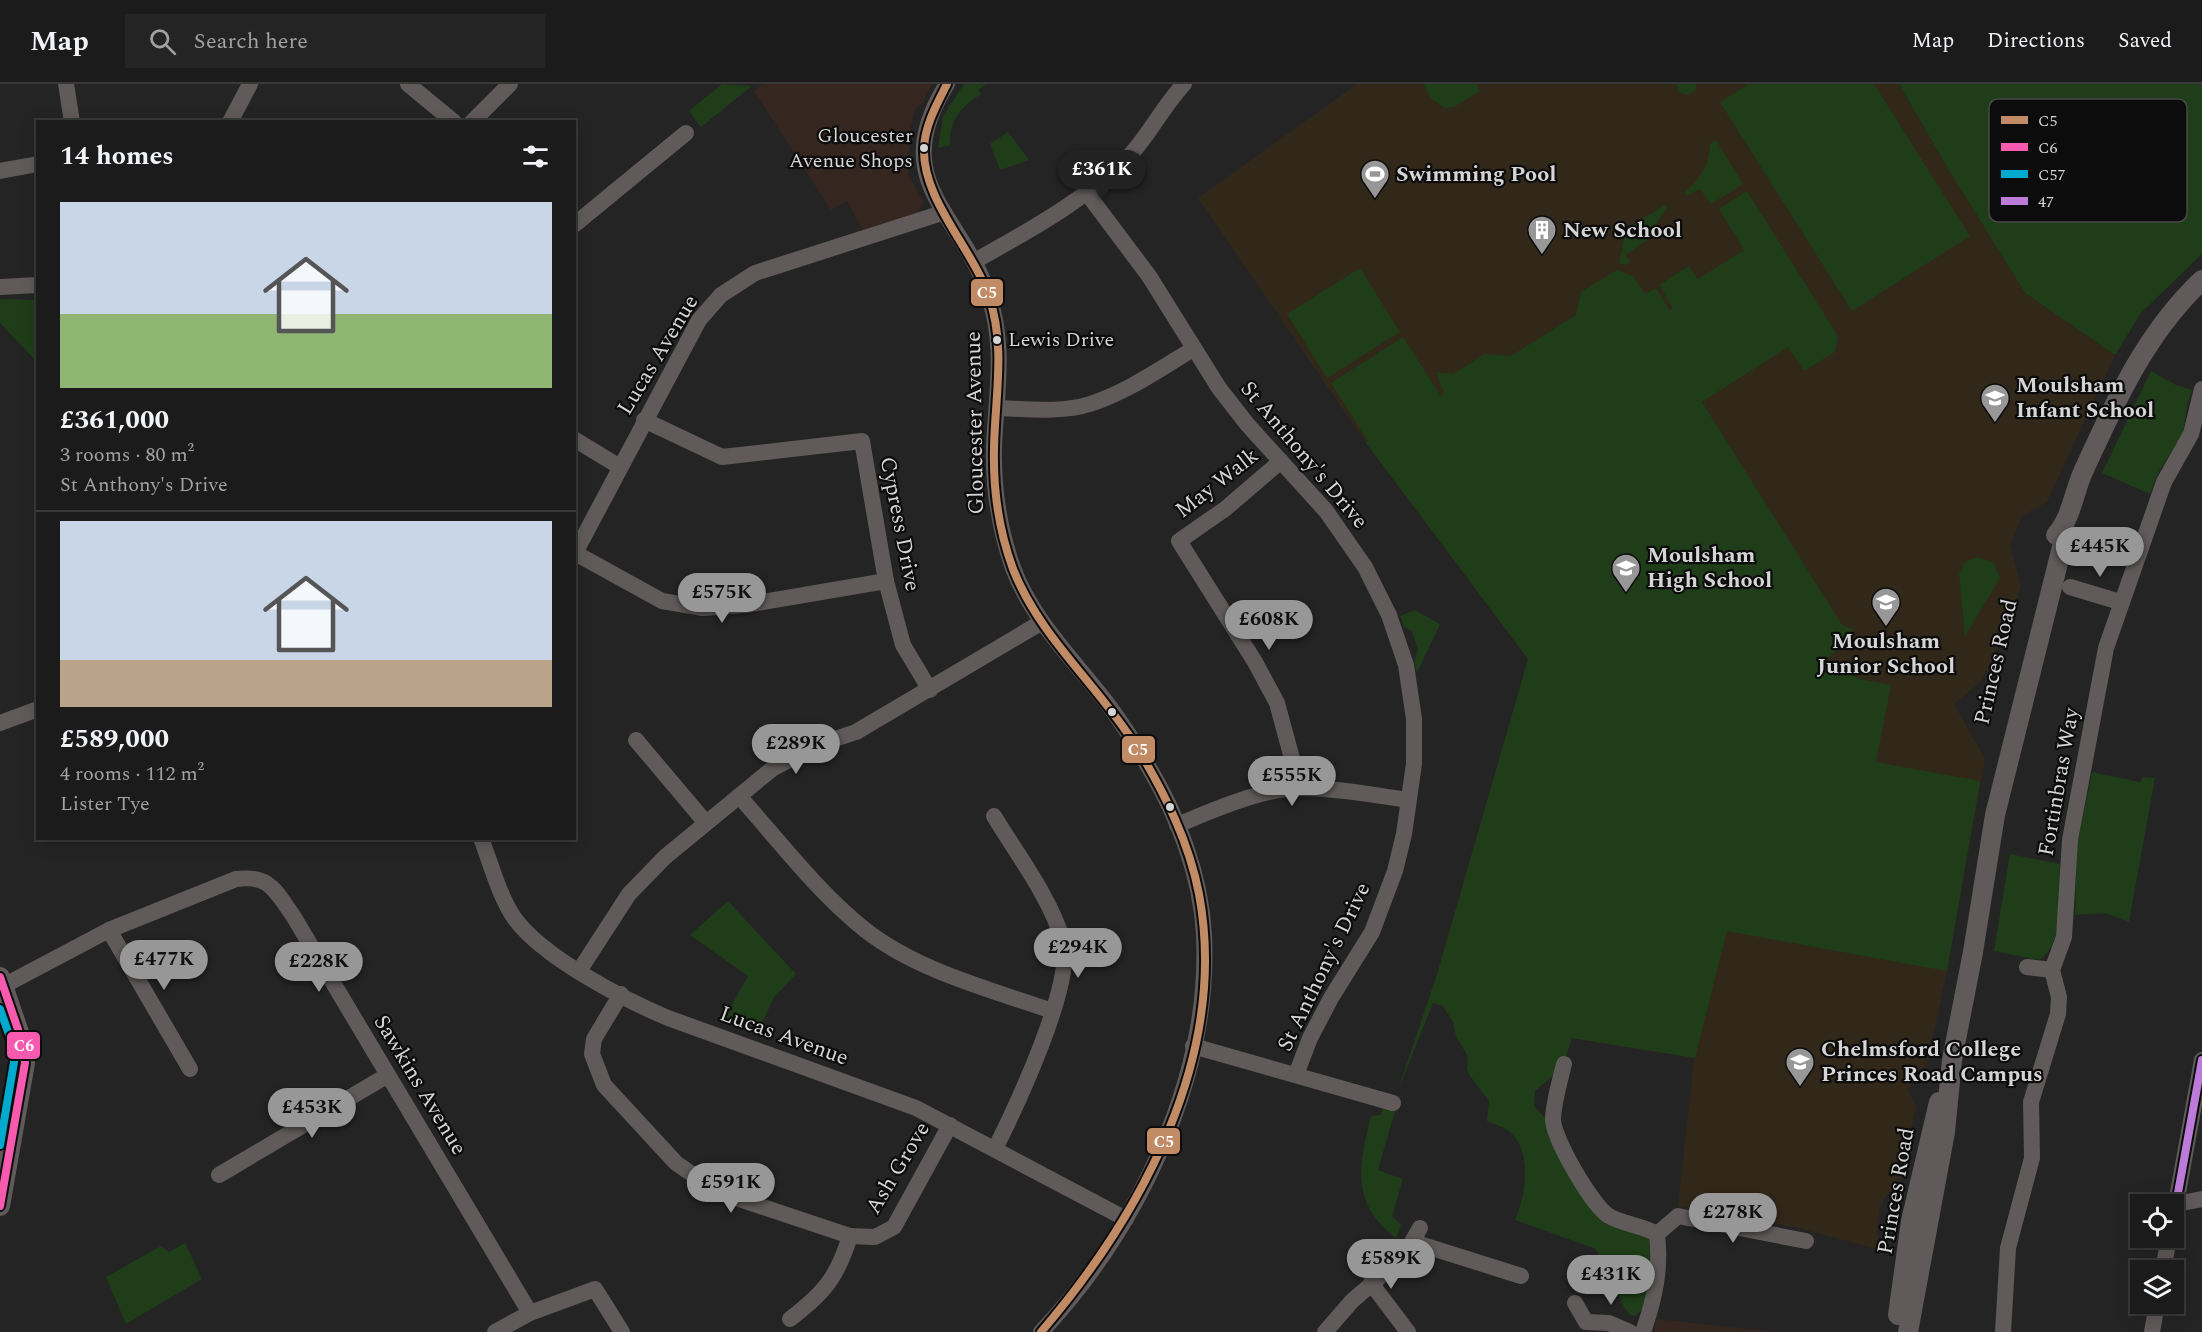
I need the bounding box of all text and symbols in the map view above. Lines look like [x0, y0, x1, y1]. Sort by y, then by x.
search box [125, 14, 545, 68]
text: Map [30, 20, 89, 63]
icon: search [146, 25, 179, 58]
text: Search here [194, 25, 308, 58]
text: Map [1912, 25, 1954, 57]
text: Directions [1987, 25, 2085, 57]
text: Saved [2118, 25, 2172, 57]
legend [1989, 99, 2187, 222]
text: C5 [2038, 109, 2058, 133]
place label: Gloucester Avenue Shops [789, 121, 913, 176]
text: 14 homes [60, 136, 174, 176]
text: C6 [2038, 136, 2058, 160]
icon: filters [519, 140, 552, 173]
marker: Gloucester Avenue Shops [918, 142, 930, 154]
pin: £361K [1060, 150, 1144, 201]
text: £361K [1072, 154, 1132, 184]
sports icon: Swimming Pool [1359, 158, 1391, 200]
place label: Swimming Pool [1396, 158, 1557, 191]
text: C57 [2038, 163, 2066, 187]
text: 47 [2038, 190, 2054, 214]
building icon: New School [1526, 214, 1558, 256]
place label: New School [1563, 214, 1682, 247]
icon: home [252, 241, 360, 349]
line badge: C5 [970, 278, 1004, 307]
text: C5 [977, 281, 997, 305]
street label: Lucas Avenue [609, 289, 707, 421]
place label: Lewis Drive [1008, 325, 1114, 355]
street label: Gloucester Avenue [957, 331, 993, 515]
marker: Lewis Drive [991, 334, 1003, 346]
place label: Moulsham Infant School [2016, 369, 2154, 427]
street label: St Anthony's Drive [1232, 374, 1376, 536]
school or university icon: Moulsham Infant School [1979, 382, 2011, 424]
text: £361,000 [60, 400, 169, 440]
text: 3 rooms · 80 m² [60, 440, 194, 470]
street label: May Walk [1168, 440, 1266, 526]
street label: Cypress Drive [871, 454, 929, 594]
text: St Anthony's Drive [60, 470, 228, 500]
pin: £445K [2058, 527, 2142, 578]
text: £445K [2070, 531, 2130, 561]
place label: Moulsham High School [1647, 539, 1772, 597]
school or university icon: Moulsham High School [1610, 552, 1642, 594]
icon: home [252, 560, 360, 668]
pin: £575K [680, 573, 764, 624]
text: £575K [692, 577, 752, 607]
school or university icon: Moulsham Junior School [1870, 586, 1902, 628]
street label: Princes Road [1966, 596, 2026, 728]
pin: £608K [1227, 600, 1311, 651]
text: £608K [1239, 604, 1299, 634]
place label: Moulsham Junior School [1817, 625, 1955, 683]
street label: Fortinbras Way [2030, 704, 2089, 859]
unlabelled marker [1106, 706, 1118, 718]
text: £589,000 [60, 719, 169, 759]
pin: £289K [754, 724, 838, 775]
text: £289K [766, 728, 826, 758]
line badge: C5 [1121, 735, 1156, 764]
text: C5 [1128, 738, 1148, 762]
pin: £555K [1250, 756, 1334, 807]
text: 4 rooms · 112 m² [60, 759, 204, 789]
text: £555K [1262, 760, 1322, 790]
text: Lister Tye [60, 789, 150, 819]
unlabelled marker [1164, 801, 1176, 813]
street label: St Anthony's Drive [1269, 877, 1379, 1057]
pin: £294K [1036, 928, 1120, 979]
text: £294K [1048, 932, 1108, 962]
pin: £477K [122, 940, 206, 991]
pin: £228K [277, 942, 361, 993]
text: £477K [134, 944, 194, 974]
text: £228K [289, 946, 349, 976]
street label: Lucas Avenue [715, 997, 853, 1075]
street label: Sawkins Avenue [365, 1009, 475, 1161]
line badge: C6 [6, 1031, 41, 1060]
place label: Chelmsford College Princes Road Campus [1821, 1033, 2043, 1091]
text: C6 [14, 1034, 34, 1058]
school or university icon: Chelmsford College Princes Road Campus [1784, 1046, 1816, 1088]
pin: £453K [270, 1088, 354, 1139]
text: £453K [282, 1092, 342, 1122]
street label: Ash Grove [857, 1115, 939, 1221]
street label: Princes Road [1869, 1125, 1923, 1257]
line badge: C5 [1146, 1127, 1181, 1155]
text: C5 [1154, 1130, 1174, 1154]
pin: £591K [689, 1163, 773, 1214]
text: £591K [701, 1167, 761, 1197]
pin: £278K [1691, 1193, 1775, 1244]
map controls [2130, 1194, 2184, 1314]
button: locate [2130, 1194, 2184, 1248]
text: £278K [1703, 1197, 1763, 1227]
pin: £589K [1349, 1239, 1433, 1290]
text: £589K [1361, 1243, 1421, 1273]
pin: £431K [1569, 1255, 1653, 1306]
text: £431K [1581, 1259, 1641, 1289]
button: layers [2130, 1260, 2184, 1314]

